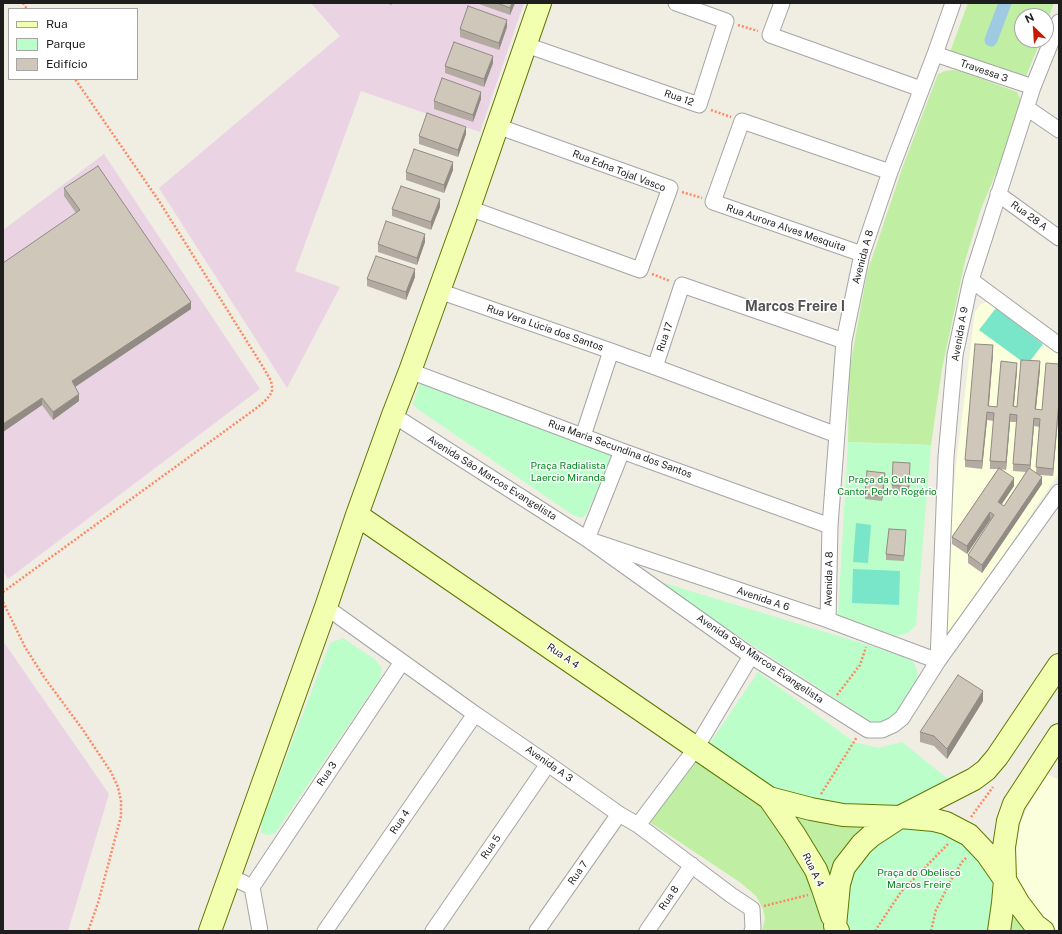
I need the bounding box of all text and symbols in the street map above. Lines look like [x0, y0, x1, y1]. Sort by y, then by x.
legend [8, 8, 138, 80]
north arrow [1014, 8, 1054, 48]
text: N [1023, 11, 1036, 25]
text: Rua [46, 17, 68, 31]
text: Parque [46, 37, 86, 51]
text: Edifício [46, 57, 87, 71]
street label: Travessa 3 [959, 57, 1009, 85]
street label: Rua 12 [663, 87, 695, 109]
street label: Rua Edna Tojal Vasco [571, 148, 667, 194]
street label: Rua 28 A [1008, 199, 1050, 233]
street label: Rua Aurora Alves Mesquita [725, 202, 847, 254]
street label: Avenida A 8 [850, 229, 876, 285]
district label: Marcos Freire I [745, 299, 845, 315]
street label: Rua Vera Lúcia dos Santos [485, 302, 605, 354]
street label: Avenida A 9 [949, 306, 971, 362]
street label: Rua 17 [654, 321, 676, 353]
street label: Rua Maria Secundina dos Santos [546, 417, 694, 481]
street label: Avenida São Marcos Evangelista [425, 433, 559, 523]
park label: Praça Radialista Laercio Miranda [531, 460, 605, 484]
park label: Praça da Cultura Cantor Pedro Rogério [837, 474, 937, 498]
street label: Avenida A 8 [823, 551, 835, 607]
street label: Avenida A 6 [735, 584, 791, 614]
street label: Avenida São Marcos Evangelista [694, 612, 826, 706]
street label: Rua A 4 [545, 641, 581, 671]
street label: Avenida A 3 [523, 743, 575, 785]
street label: Rua 3 [315, 760, 339, 788]
street label: Rua 4 [388, 808, 412, 836]
street label: Rua 5 [479, 833, 503, 861]
street label: Rua A 4 [800, 851, 826, 889]
street label: Rua 7 [565, 859, 591, 887]
park label: Praça do Obelisco Marcos Freire [877, 867, 961, 890]
street label: Rua 8 [656, 883, 682, 913]

